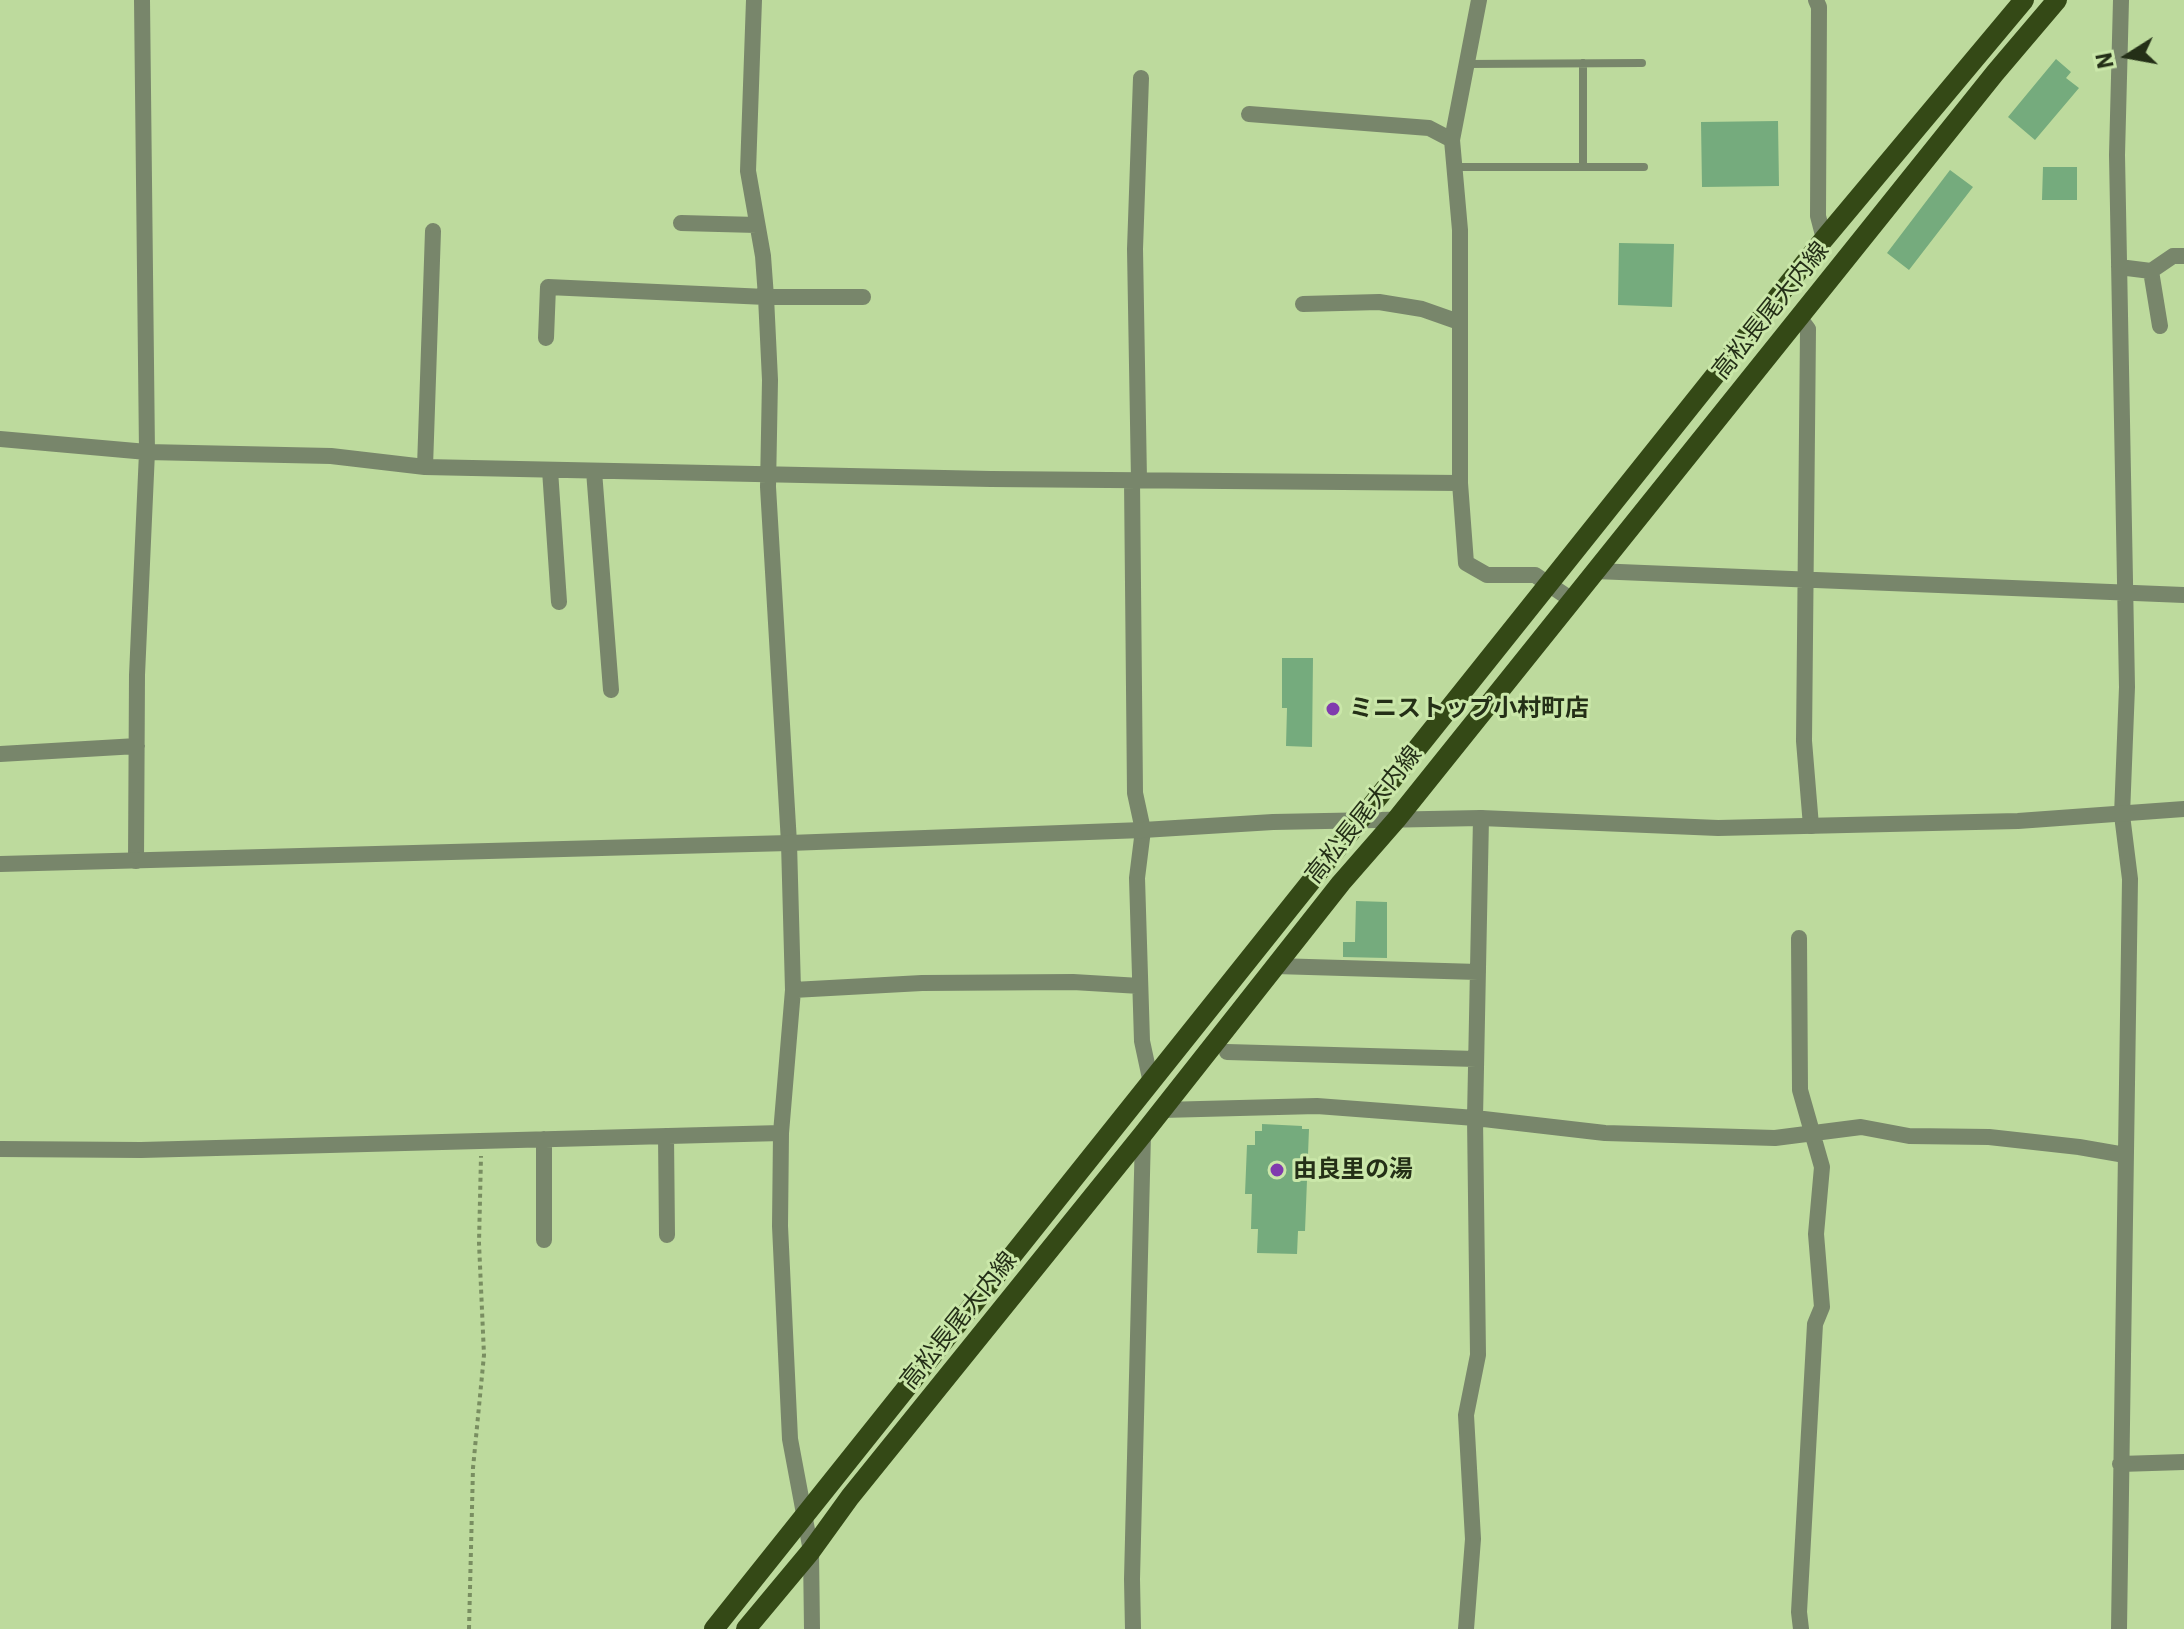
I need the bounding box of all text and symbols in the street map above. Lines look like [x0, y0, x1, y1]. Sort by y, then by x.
north arrow [2088, 16, 2168, 96]
text: N [2088, 50, 2120, 71]
street label: 高松長尾大内線 [1707, 237, 1835, 385]
place label: ミニストップ小村町店 [1349, 695, 1589, 723]
marker: ミニストップ小村町店 [1324, 700, 1342, 718]
street label: 高松長尾大内線 [1300, 741, 1428, 889]
place label: 由良里の湯 [1293, 1156, 1413, 1184]
marker: 由良里の湯 [1268, 1161, 1286, 1179]
street label: 高松長尾大内線 [895, 1247, 1023, 1395]

